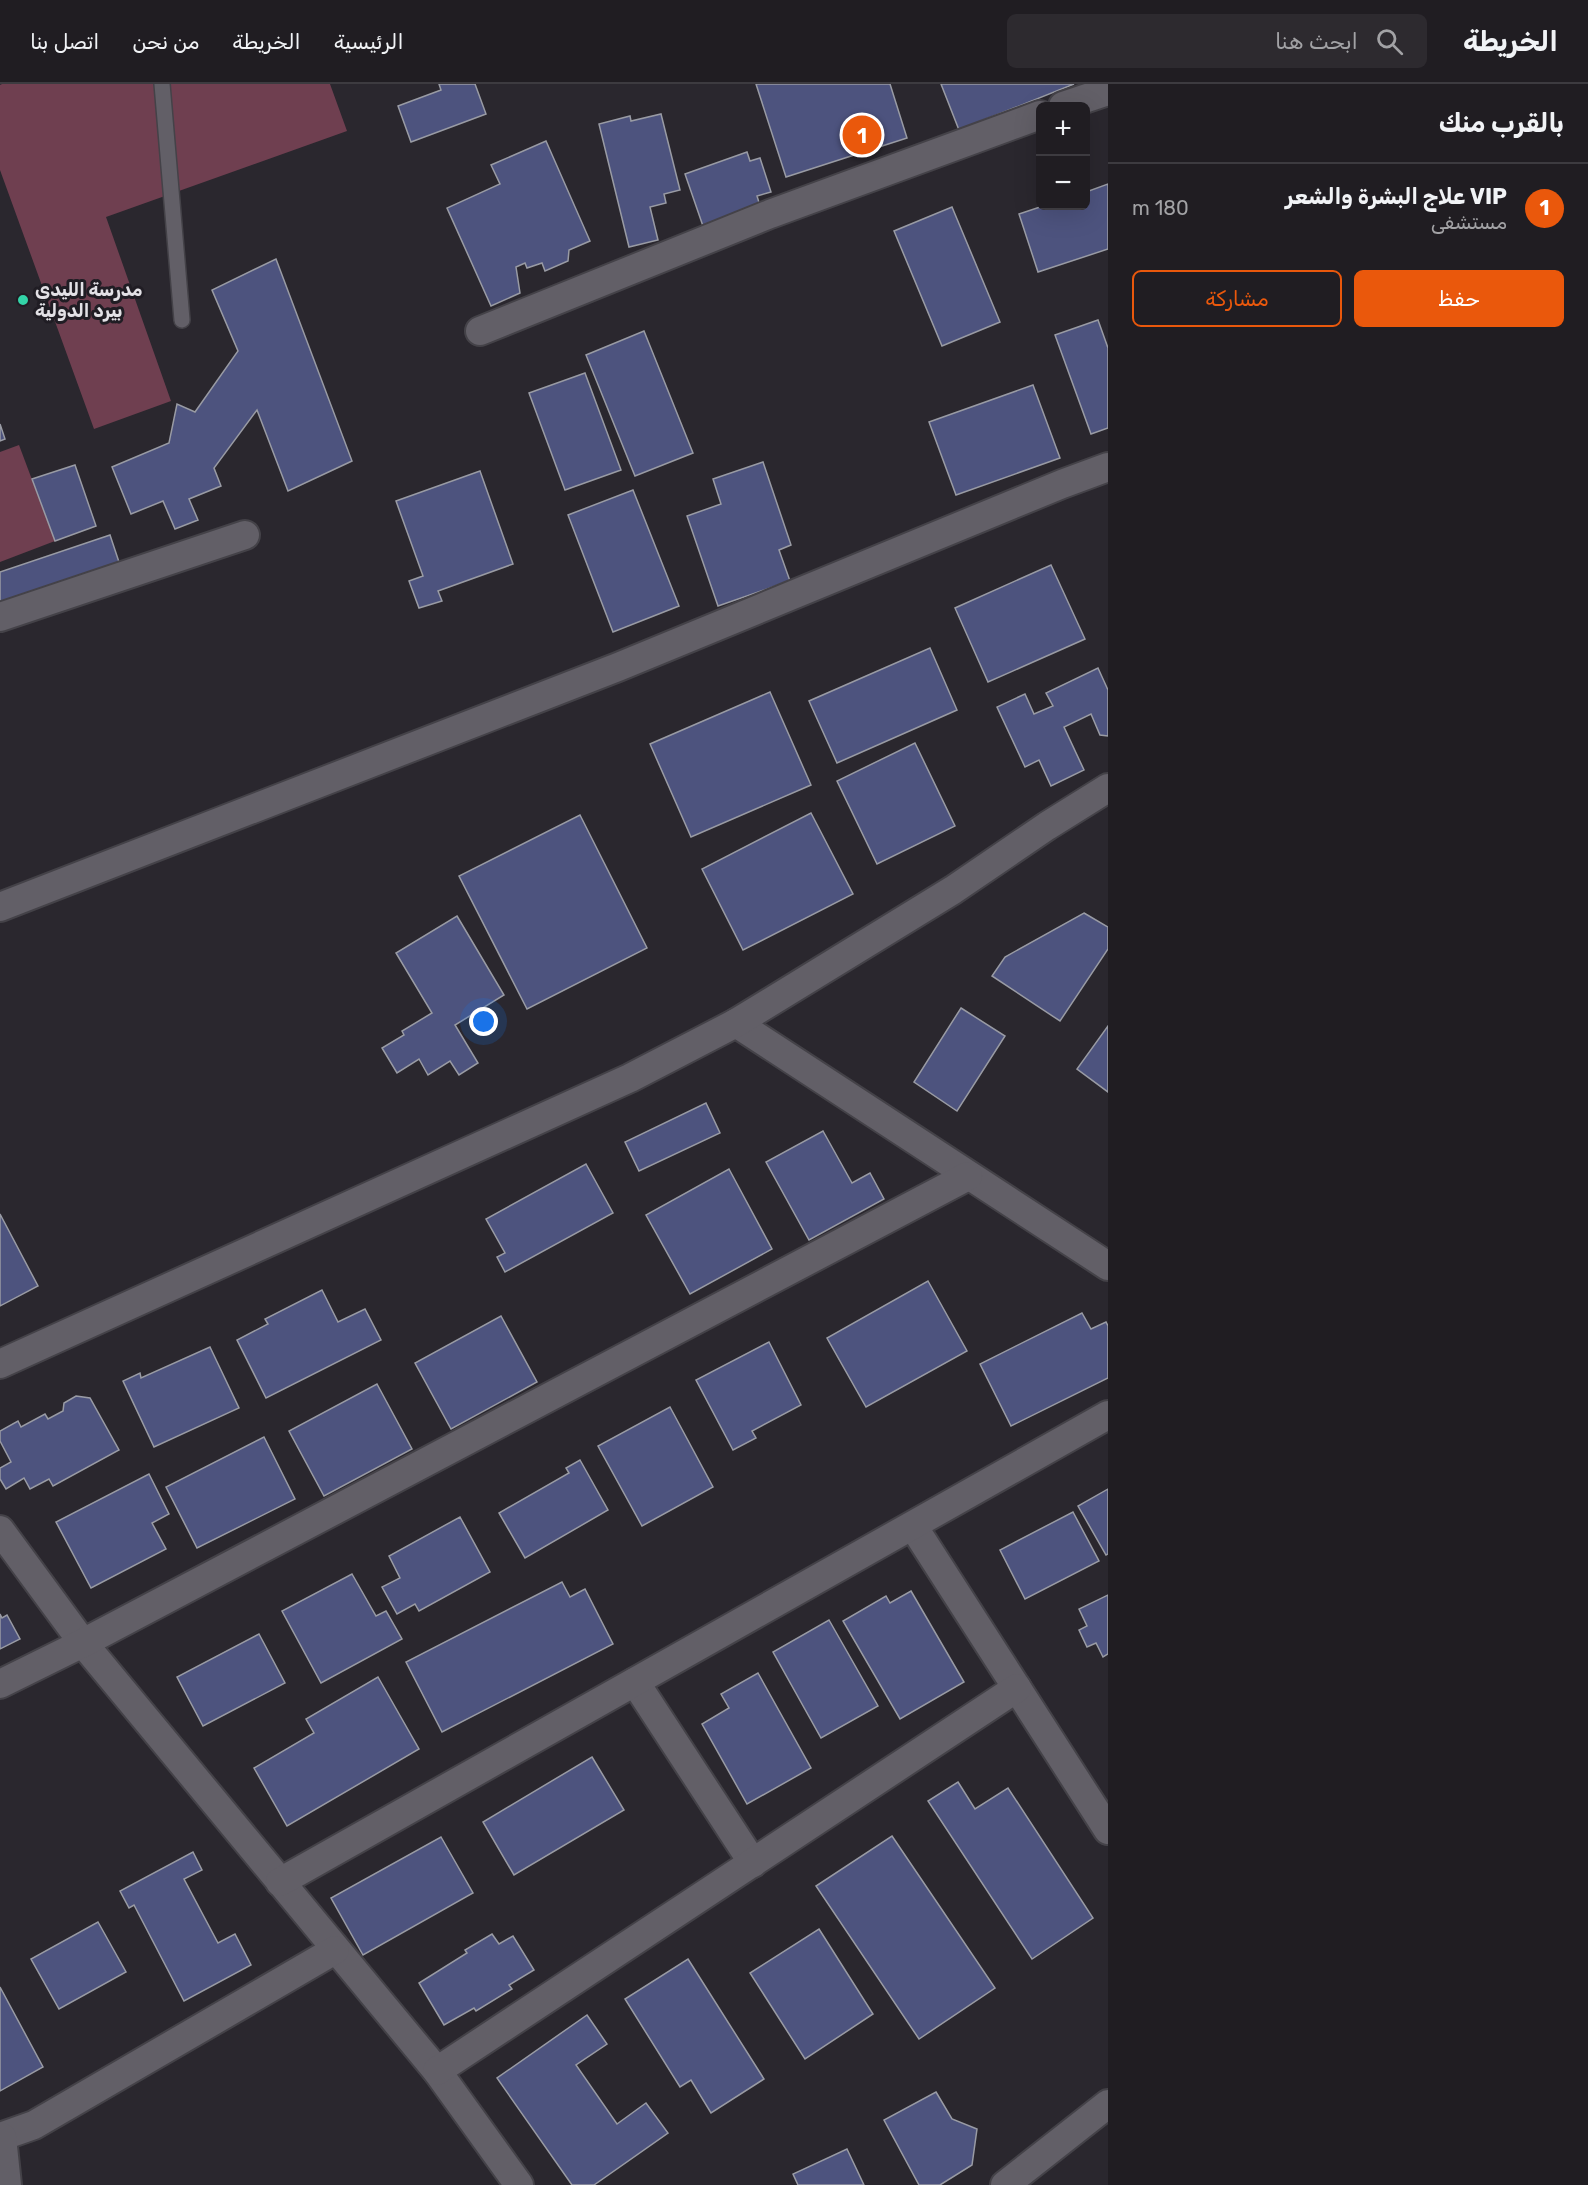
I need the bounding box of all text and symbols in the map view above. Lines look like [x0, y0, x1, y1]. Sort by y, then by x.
search box [1007, 14, 1427, 68]
icon: search [1373, 25, 1406, 58]
text: الخريطة [1463, 25, 1558, 58]
text: ابحث هنا [1275, 28, 1358, 55]
text: اتصل بنا [30, 29, 99, 54]
text: من نحن [132, 29, 199, 54]
text: الخريطة [232, 29, 301, 54]
text: الرئيسية [334, 29, 404, 54]
map controls [1036, 102, 1090, 210]
button: + [1036, 102, 1090, 156]
text: بالقرب منك [1439, 108, 1564, 139]
pin: 1 [842, 112, 882, 158]
button: − [1036, 156, 1090, 210]
text: VIP علاج البشرة والشعر [1285, 183, 1507, 210]
text: 180 m [1132, 196, 1189, 220]
text: 1 [1540, 196, 1549, 220]
text: مستشفى [1431, 210, 1507, 234]
button: مشاركة [1132, 270, 1342, 327]
button: حفظ [1354, 270, 1564, 327]
place label: مدرسة الليدي بيرد الدولية [35, 279, 143, 322]
marker: مدرسة الليدي بيرد الدولية [16, 293, 30, 307]
your location [469, 1007, 498, 1036]

